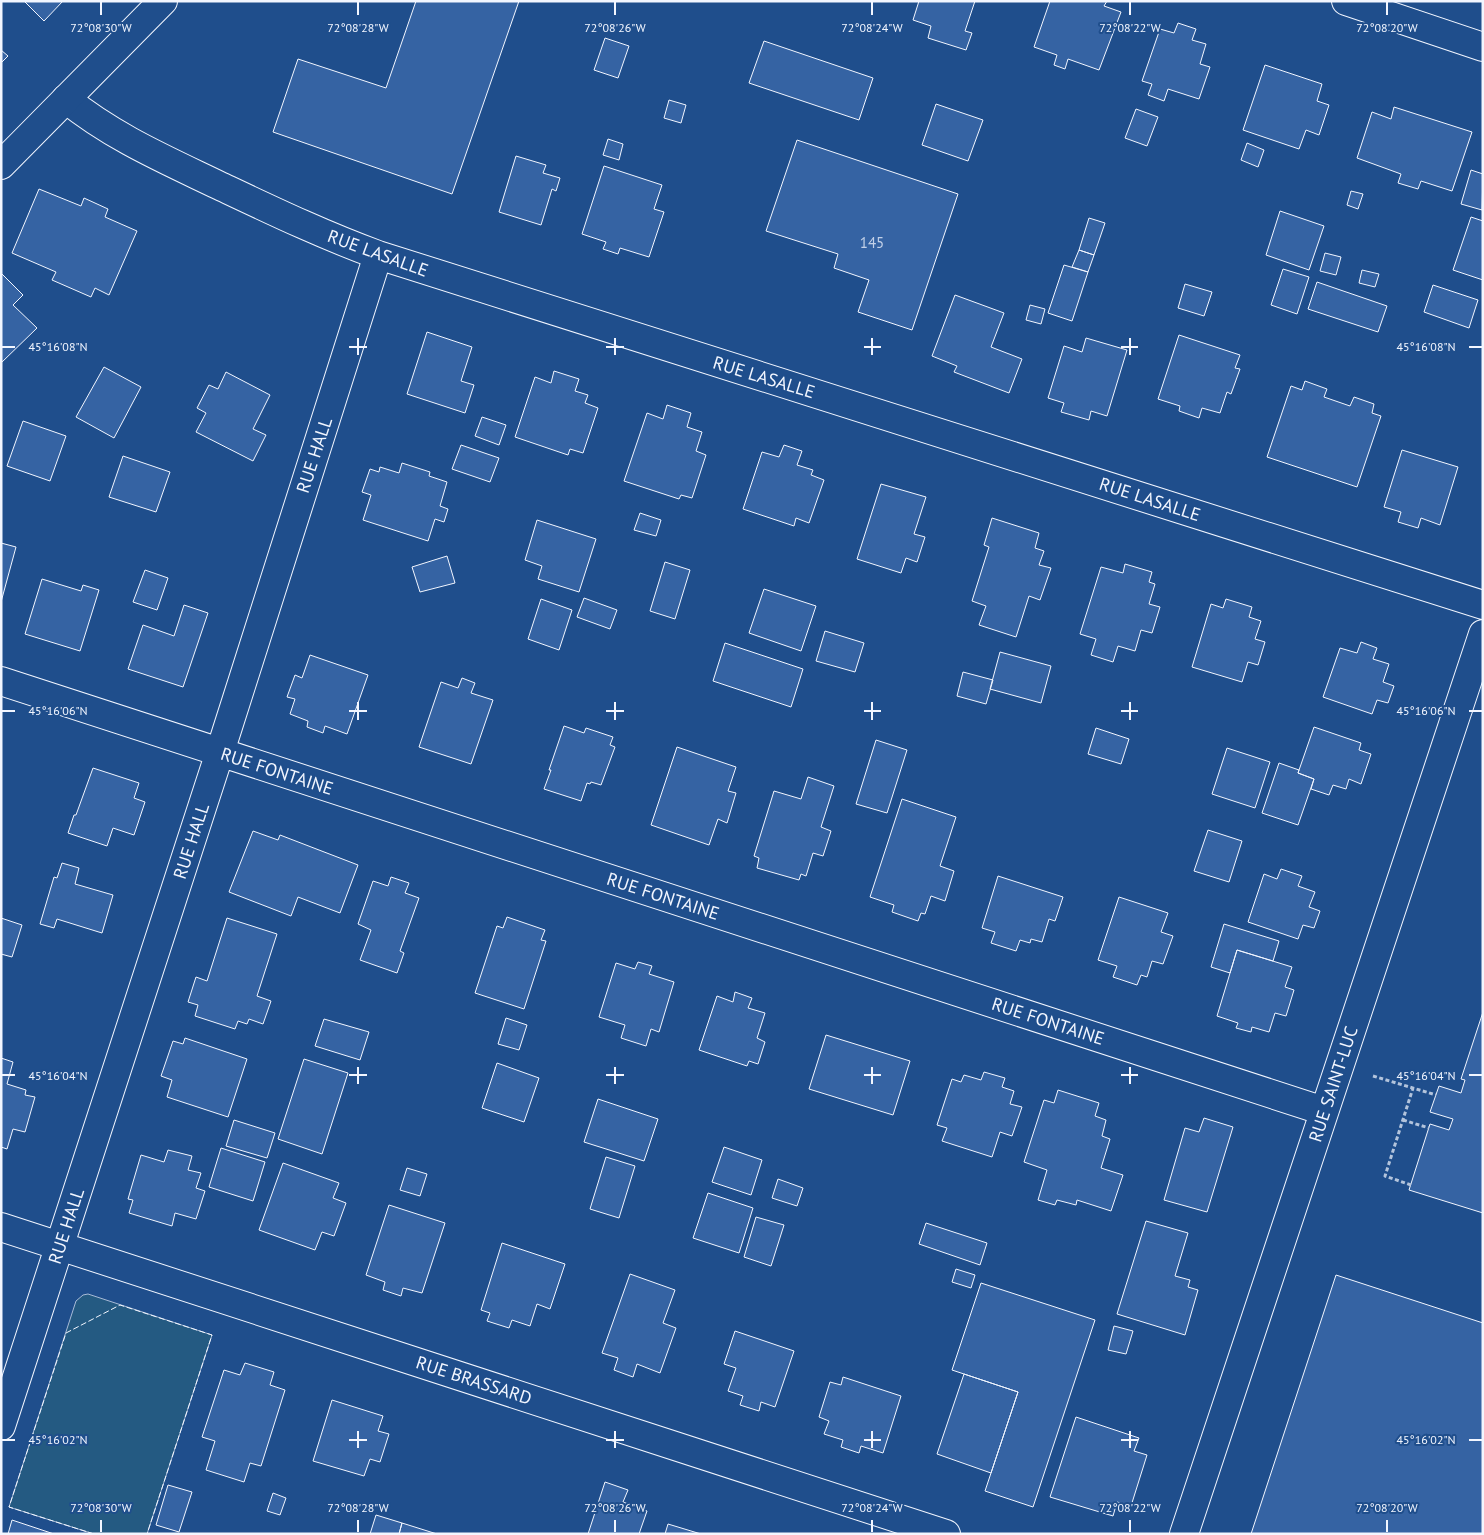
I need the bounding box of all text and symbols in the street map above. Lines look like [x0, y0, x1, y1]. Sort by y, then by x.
text: 72°08'30"W [70, 20, 132, 35]
text: 72°08'28"W [327, 20, 389, 35]
text: 72°08'26"W [584, 20, 646, 35]
text: 72°08'24"W [841, 20, 903, 35]
text: 72°08'22"W [1099, 20, 1161, 35]
text: 72°08'20"W [1356, 20, 1418, 35]
street label: RUE LASALLE [325, 224, 431, 282]
house number: 145 [860, 233, 884, 252]
text: 45°16'08"N [28, 339, 88, 354]
text: 45°16'08"N [1396, 339, 1456, 354]
street label: RUE LASALLE [710, 351, 818, 403]
street label: RUE HALL [291, 414, 337, 496]
street label: RUE LASALLE [1096, 472, 1204, 526]
text: 45°16'06"N [28, 703, 88, 718]
text: 45°16'06"N [1396, 703, 1456, 718]
street label: RUE FONTAINE [218, 742, 336, 800]
street label: RUE HALL [168, 800, 214, 882]
street label: RUE FONTAINE [604, 867, 722, 925]
street label: RUE FONTAINE [989, 992, 1107, 1050]
street label: RUE SAINT-LUC [1303, 1023, 1363, 1145]
text: 45°16'04"N [28, 1068, 88, 1083]
text: 45°16'04"N [1396, 1068, 1456, 1083]
street label: RUE HALL [43, 1185, 89, 1267]
street label: RUE BRASSARD [413, 1350, 535, 1410]
text: 45°16'02"N [28, 1432, 88, 1447]
text: 45°16'02"N [1396, 1432, 1456, 1447]
text: 72°08'30"W [70, 1500, 132, 1515]
text: 72°08'28"W [327, 1500, 389, 1515]
text: 72°08'26"W [584, 1500, 646, 1515]
text: 72°08'24"W [841, 1500, 903, 1515]
text: 72°08'22"W [1099, 1500, 1161, 1515]
text: 72°08'20"W [1356, 1500, 1418, 1515]

